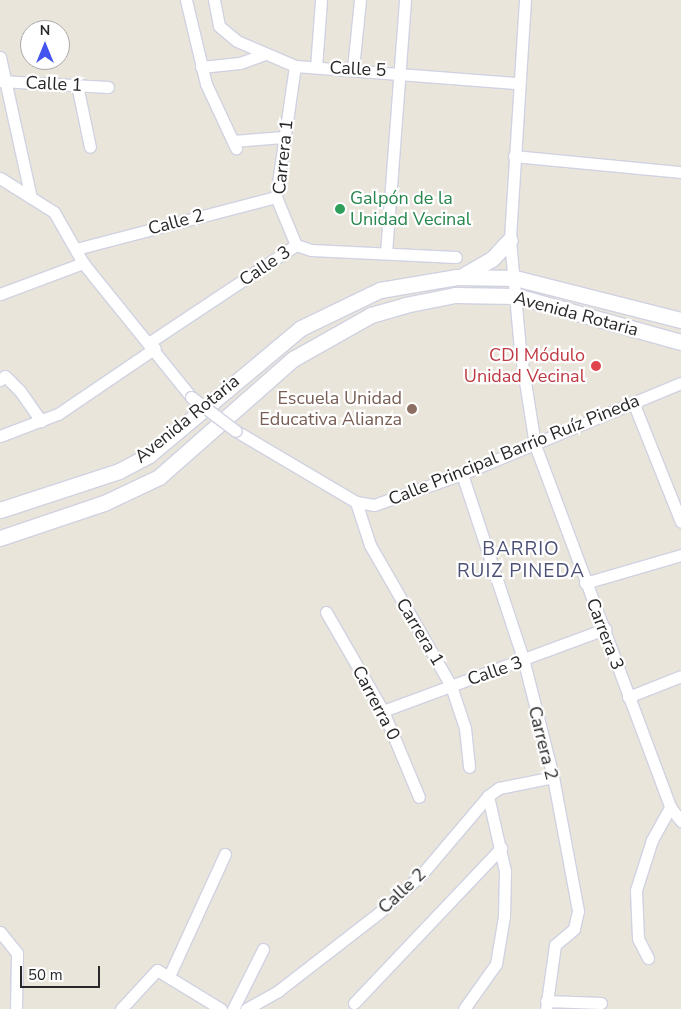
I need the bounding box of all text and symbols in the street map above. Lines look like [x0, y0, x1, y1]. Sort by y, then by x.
north arrow [20, 20, 70, 70]
text: N [40, 21, 50, 40]
street label: Calle 5 [329, 57, 387, 81]
street label: Calle 1 [25, 72, 83, 96]
street label: Carrera 1 [268, 119, 298, 195]
place label: Galpón de la Unidad Vecinal [350, 188, 471, 230]
marker: Galpón de la Unidad Vecinal [334, 203, 346, 215]
street label: Calle 2 [146, 204, 206, 240]
street label: Calle 3 [235, 241, 295, 291]
street label: Avenida Rotaria [511, 287, 641, 341]
place label: CDI Módulo Unidad Vecinal [464, 345, 585, 388]
marker: CDI Módulo Unidad Vecinal [589, 359, 603, 373]
street label: Avenida Rotaria [130, 370, 244, 468]
place label: Escuela Unidad Educativa Alianza [259, 388, 402, 430]
street label: Calle Principal Barrio Ruíz Pineda [385, 390, 643, 510]
marker: Escuela Unidad Educativa Alianza [406, 403, 418, 415]
district label: BARRIO RUIZ PINEDA [456, 539, 586, 583]
street label: Carrera 1 [391, 594, 449, 670]
street label: Carrera 3 [581, 595, 629, 673]
street label: Calle 3 [465, 652, 525, 690]
street label: Carrerra 0 [347, 662, 405, 744]
street label: Carrera 2 [523, 704, 563, 782]
street label: Calle 2 [374, 864, 430, 918]
scale bar [22, 956, 102, 988]
text: 50 m [28, 965, 63, 985]

